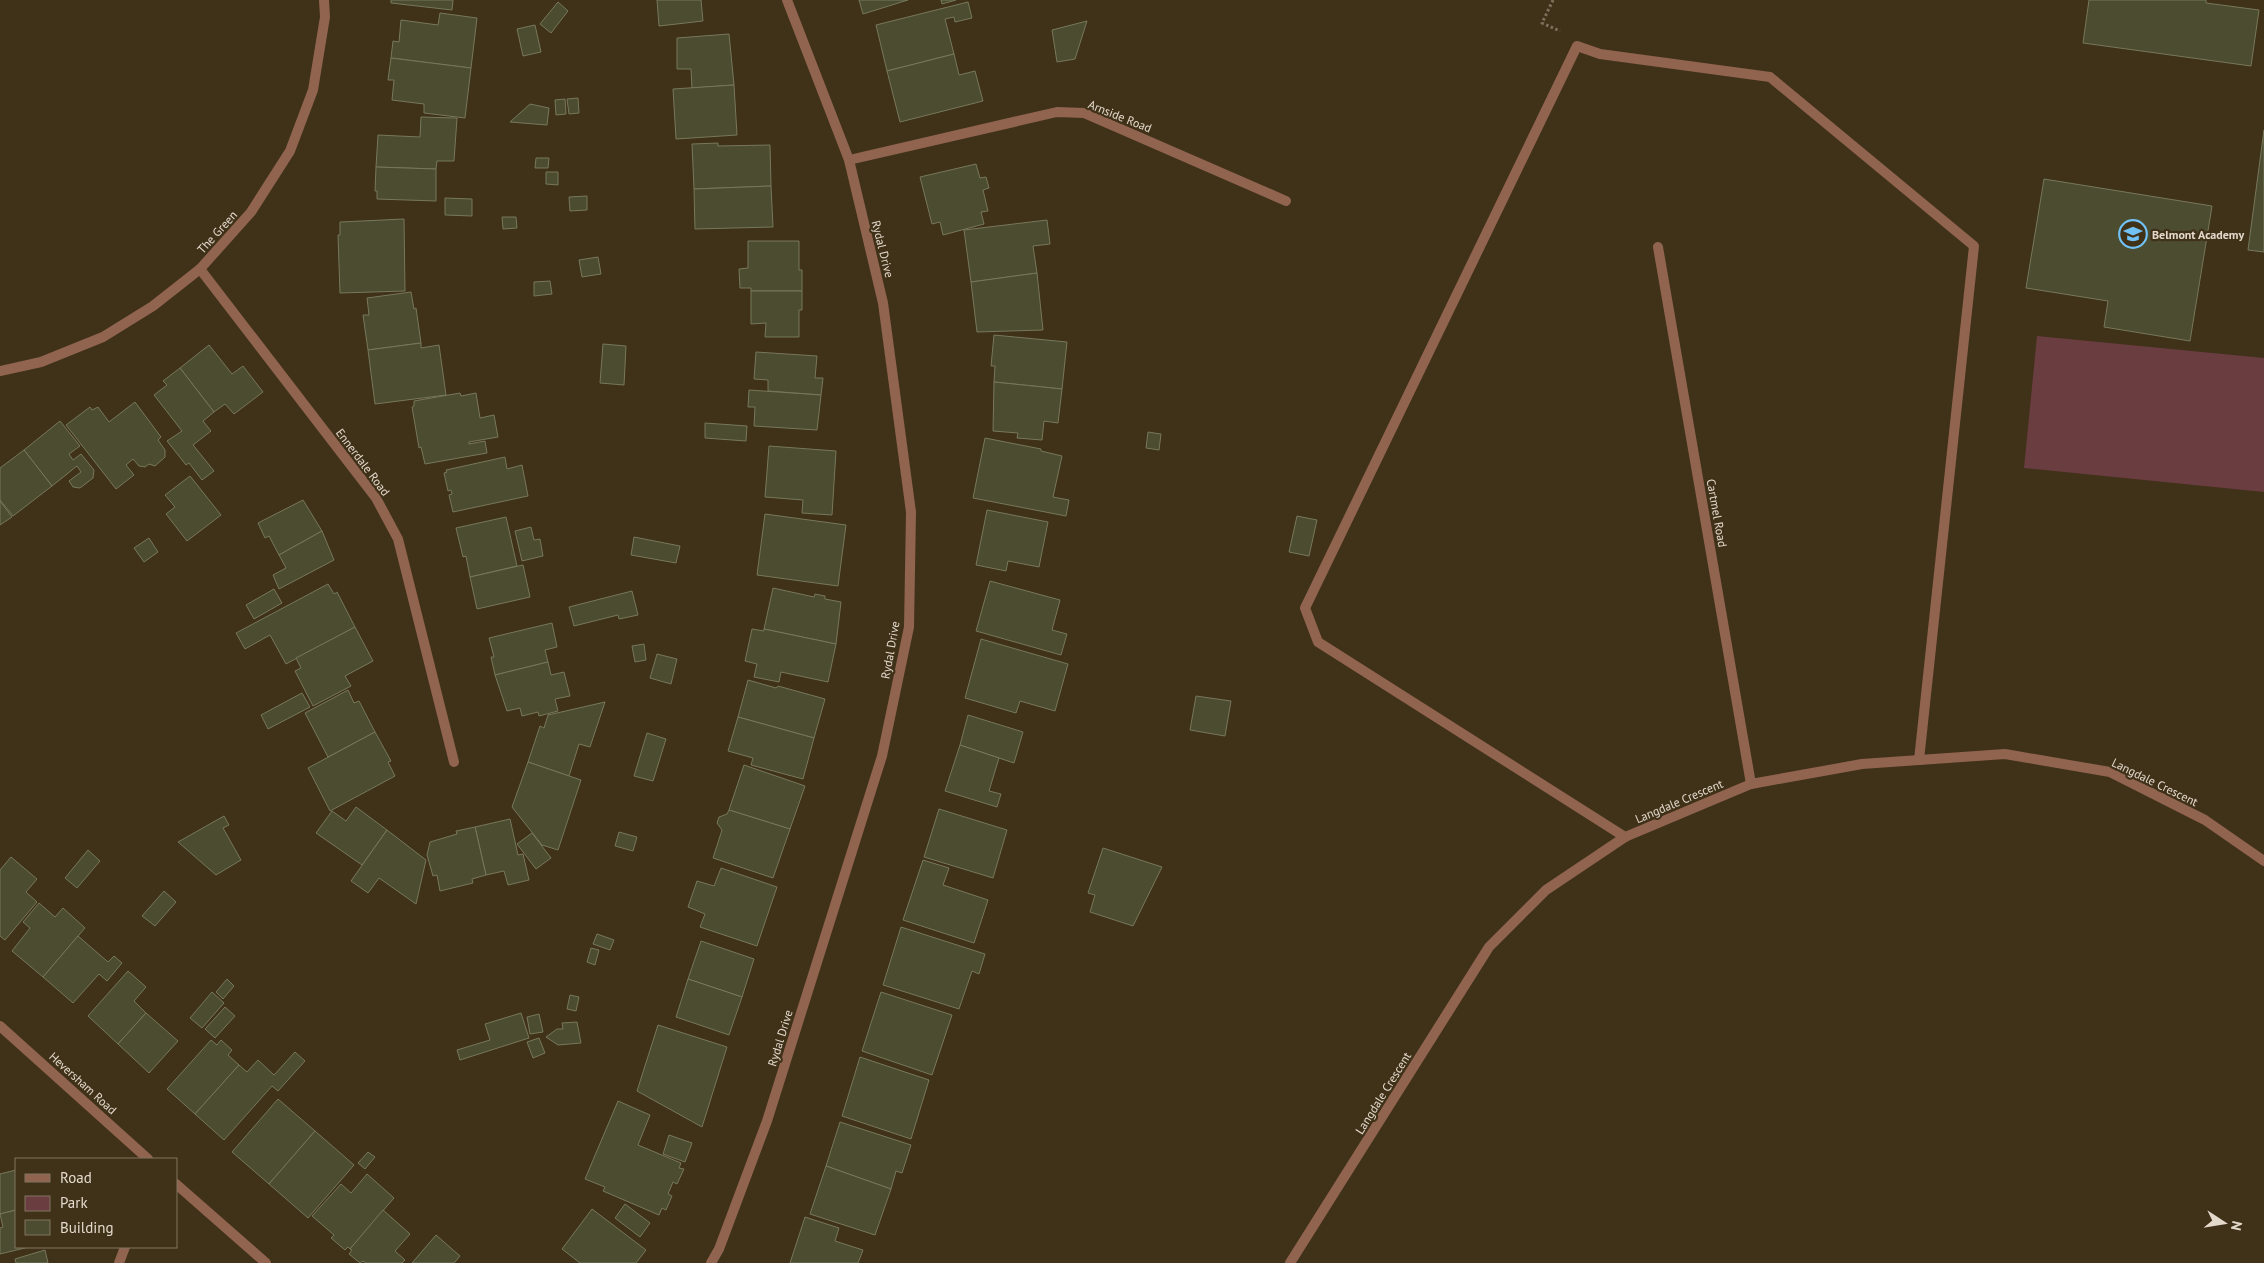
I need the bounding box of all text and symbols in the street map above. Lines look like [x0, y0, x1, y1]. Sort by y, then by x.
street label: Arnside Road [1086, 96, 1154, 136]
street label: The Green [194, 207, 240, 257]
street label: Rydal Drive [869, 219, 897, 279]
school or university icon: Belmont Academy [2118, 219, 2148, 249]
place label: Belmont Academy [2152, 227, 2245, 242]
street label: Ennerdale Road [333, 425, 393, 499]
street label: Cartmel Road [1704, 478, 1730, 548]
street label: Rydal Drive [878, 620, 902, 680]
street label: Langdale Crescent [2110, 755, 2200, 809]
street label: Langdale Crescent [1633, 776, 1725, 826]
street label: Rydal Drive [764, 1008, 796, 1068]
street label: Heversham Road [46, 1049, 120, 1117]
street label: Langdale Crescent [1352, 1049, 1414, 1137]
legend [15, 1158, 178, 1248]
text: Road [60, 1168, 92, 1187]
text: Park [60, 1193, 88, 1212]
north arrow [2199, 1198, 2249, 1248]
text: Building [60, 1218, 114, 1237]
text: N [2227, 1219, 2246, 1232]

